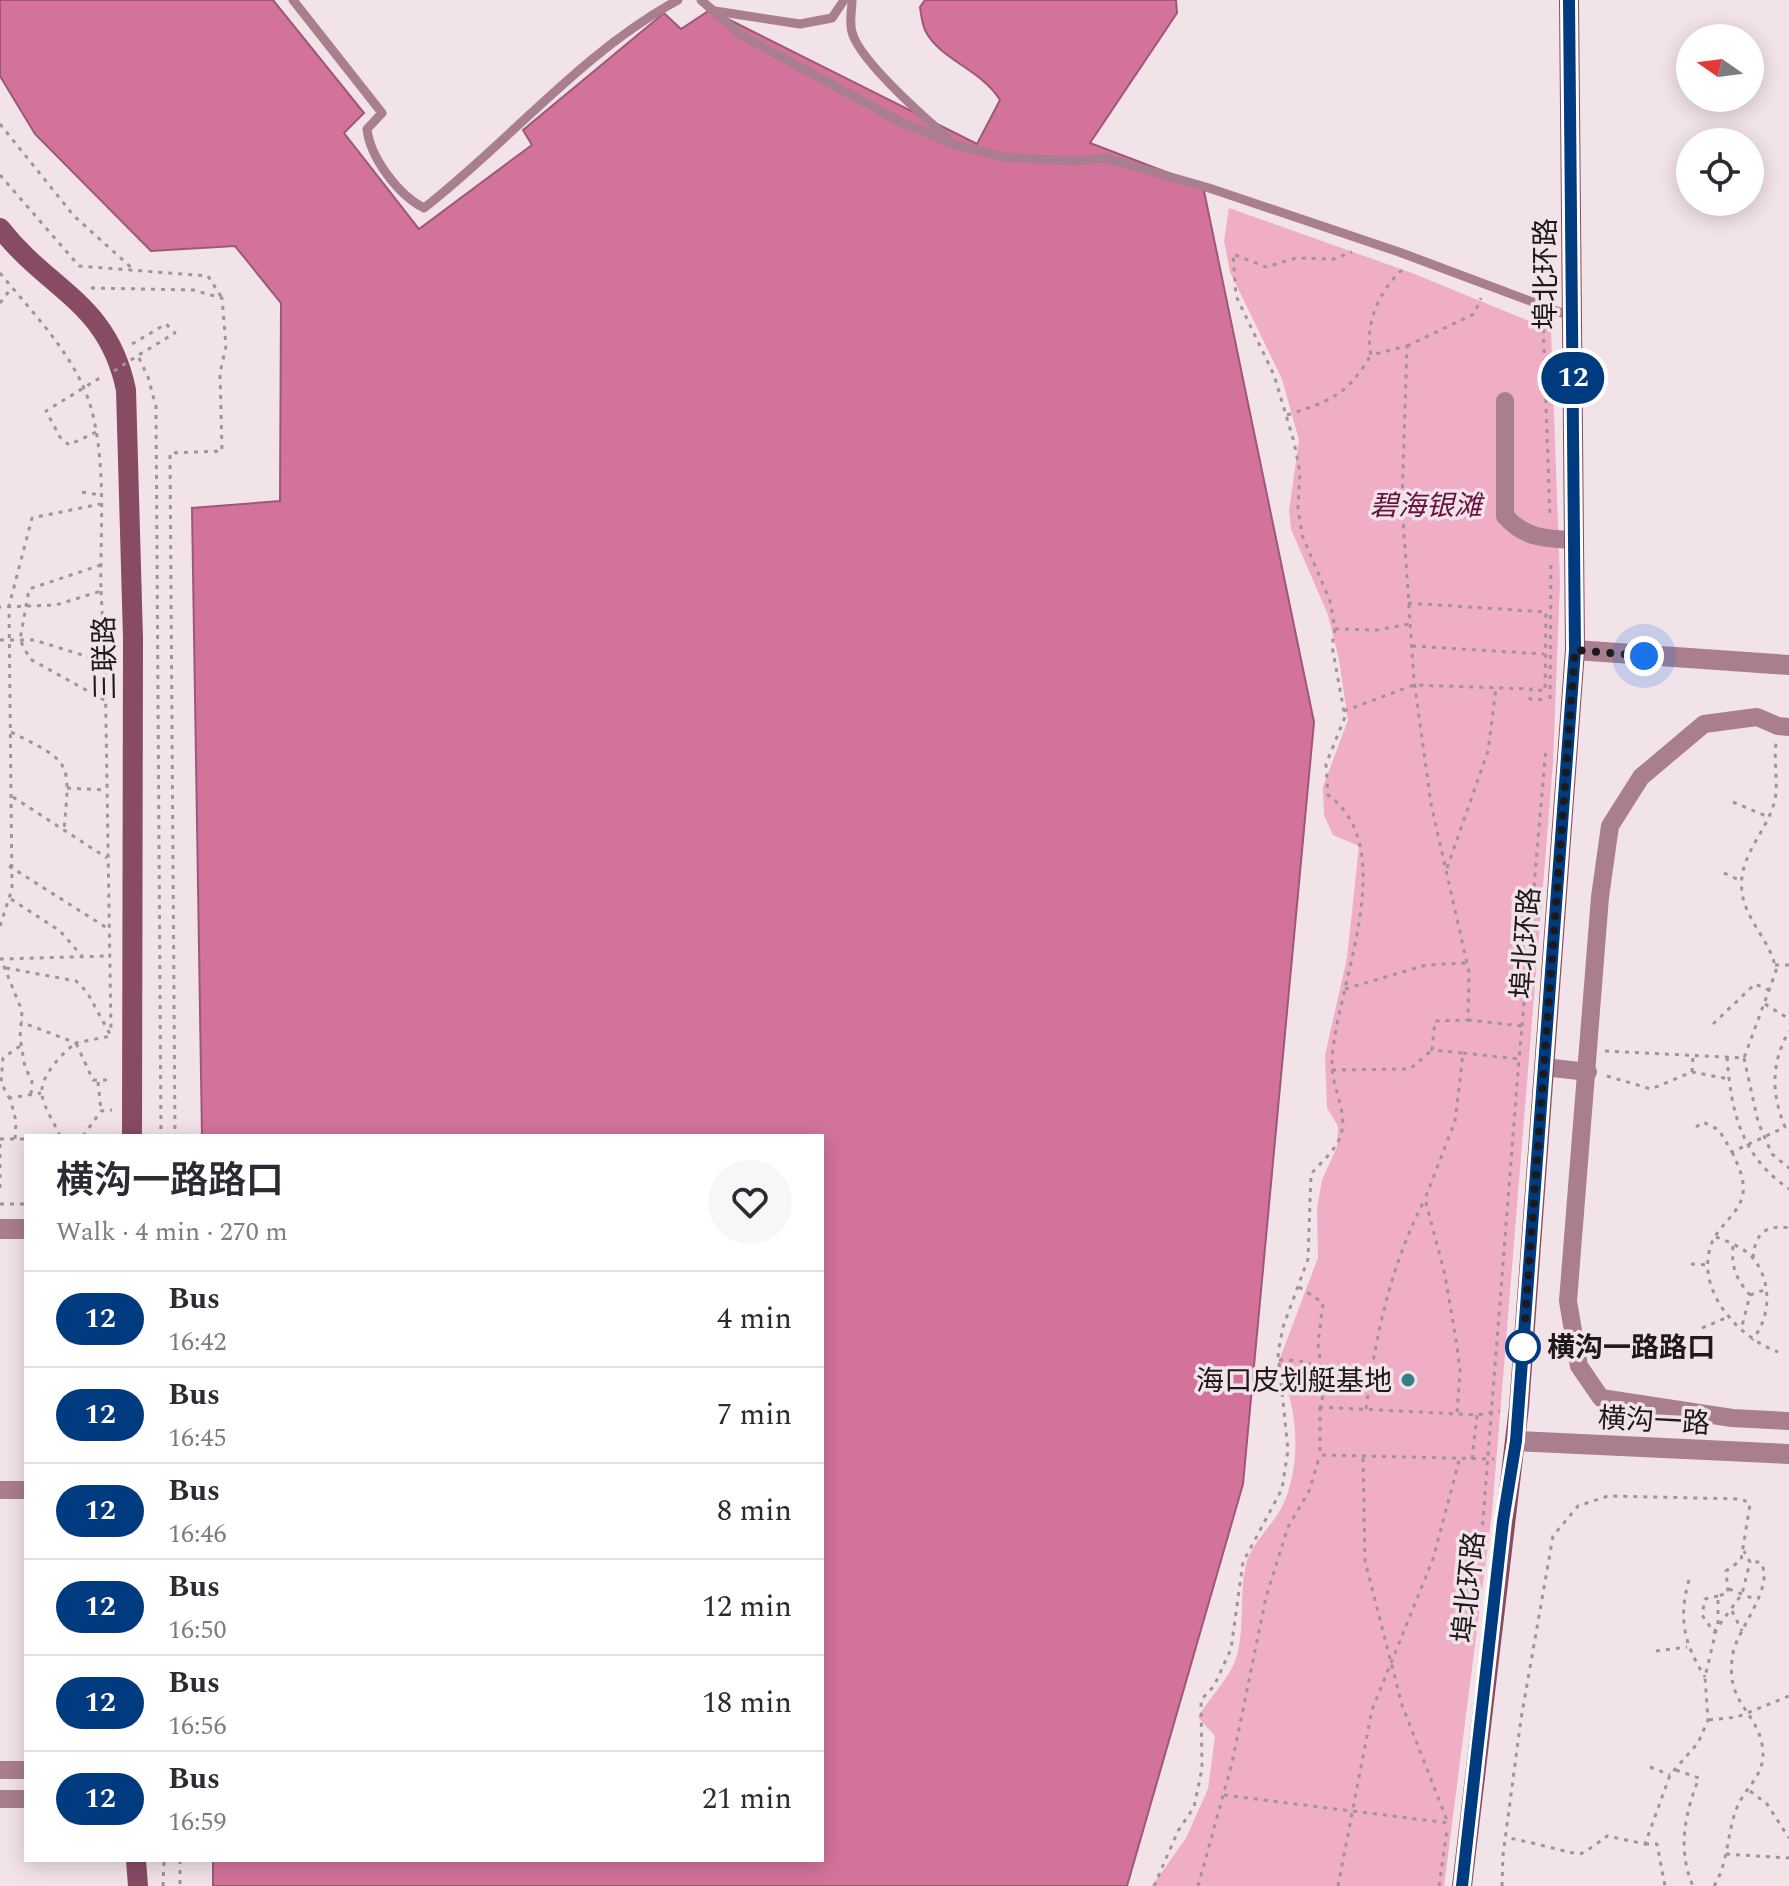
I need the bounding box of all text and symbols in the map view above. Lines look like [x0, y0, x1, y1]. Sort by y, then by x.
north arrow [1676, 24, 1764, 112]
map controls [1676, 24, 1764, 216]
button: locate [1676, 128, 1764, 216]
street label: 埠北环路 [1525, 218, 1568, 330]
line badge: 12 [1537, 352, 1609, 404]
text: 12 [1557, 356, 1589, 399]
park label: 碧海银滩 [1370, 485, 1485, 528]
street label: 三联路 [83, 616, 128, 700]
your location [1624, 636, 1664, 676]
street label: 埠北环路 [1501, 886, 1552, 1000]
text: 横沟一路路口 [56, 1153, 284, 1211]
button: heart [708, 1160, 792, 1244]
text: Walk · 4 min · 270 m [56, 1212, 288, 1252]
text: Bus [168, 1276, 220, 1322]
text: 4 min [717, 1296, 792, 1342]
text: 12 [84, 1297, 116, 1340]
text: 16:42 [168, 1322, 227, 1362]
place label: 横沟一路路口 [1547, 1327, 1715, 1370]
marker: 横沟一路路口 [1506, 1330, 1540, 1364]
place label: 海口皮划艇基地 [1196, 1360, 1392, 1403]
marker: 海口皮划艇基地 [1399, 1371, 1417, 1389]
text: Bus [168, 1372, 220, 1418]
text: 7 min [717, 1392, 792, 1438]
text: 12 [84, 1393, 116, 1436]
street label: 横沟一路 [1597, 1397, 1711, 1446]
text: 16:45 [168, 1418, 227, 1458]
text: Bus [168, 1468, 220, 1514]
text: 8 min [717, 1488, 792, 1534]
text: 12 [84, 1489, 116, 1532]
text: 16:46 [168, 1514, 227, 1554]
street label: 埠北环路 [1442, 1529, 1497, 1645]
text: Bus [168, 1564, 220, 1610]
text: 12 min [702, 1584, 792, 1630]
text: 12 [84, 1585, 116, 1628]
text: 16:50 [168, 1610, 227, 1650]
text: Bus [168, 1660, 220, 1706]
text: 18 min [702, 1680, 792, 1726]
text: 12 [84, 1681, 116, 1724]
text: 16:56 [168, 1706, 227, 1746]
text: Bus [168, 1756, 220, 1802]
text: 21 min [702, 1776, 792, 1822]
text: 12 [84, 1777, 116, 1820]
text: 16:59 [168, 1802, 227, 1842]

